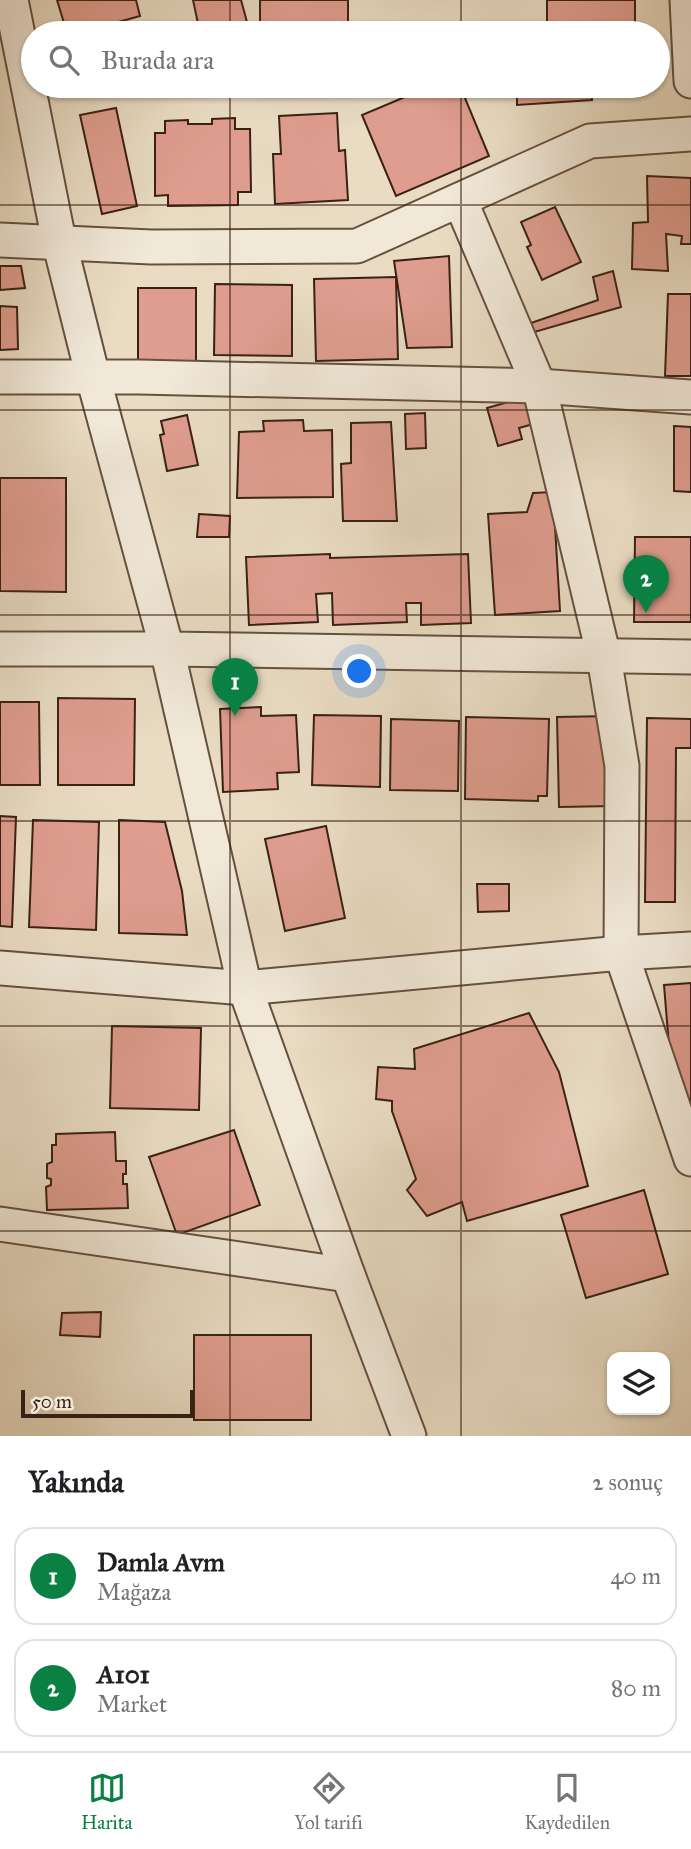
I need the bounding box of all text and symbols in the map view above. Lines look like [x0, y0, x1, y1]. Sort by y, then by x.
search box [21, 21, 670, 98]
icon: search [45, 41, 83, 79]
text: Burada ara [101, 44, 214, 76]
pin: 2 [623, 555, 669, 613]
your location [342, 654, 376, 688]
pin: 1 [212, 658, 258, 716]
map controls [607, 1352, 670, 1415]
button: layers [607, 1352, 670, 1415]
scale bar [21, 1387, 194, 1419]
text: 50 m [32, 1390, 72, 1413]
text: Yakında [28, 1464, 124, 1500]
text: 2 sonuç [592, 1468, 663, 1496]
text: Damla Avm [97, 1546, 225, 1578]
text: 1 [48, 1562, 58, 1590]
text: 40 m [611, 1562, 661, 1590]
text: Mağaza [97, 1578, 171, 1606]
text: A101 [97, 1658, 150, 1690]
text: 2 [47, 1674, 59, 1702]
text: 80 m [611, 1674, 661, 1702]
text: Market [97, 1690, 167, 1718]
tab: Harita [81, 1769, 133, 1834]
tab: Yol tarifi [294, 1769, 363, 1834]
tab: Kaydedilen [525, 1769, 610, 1834]

